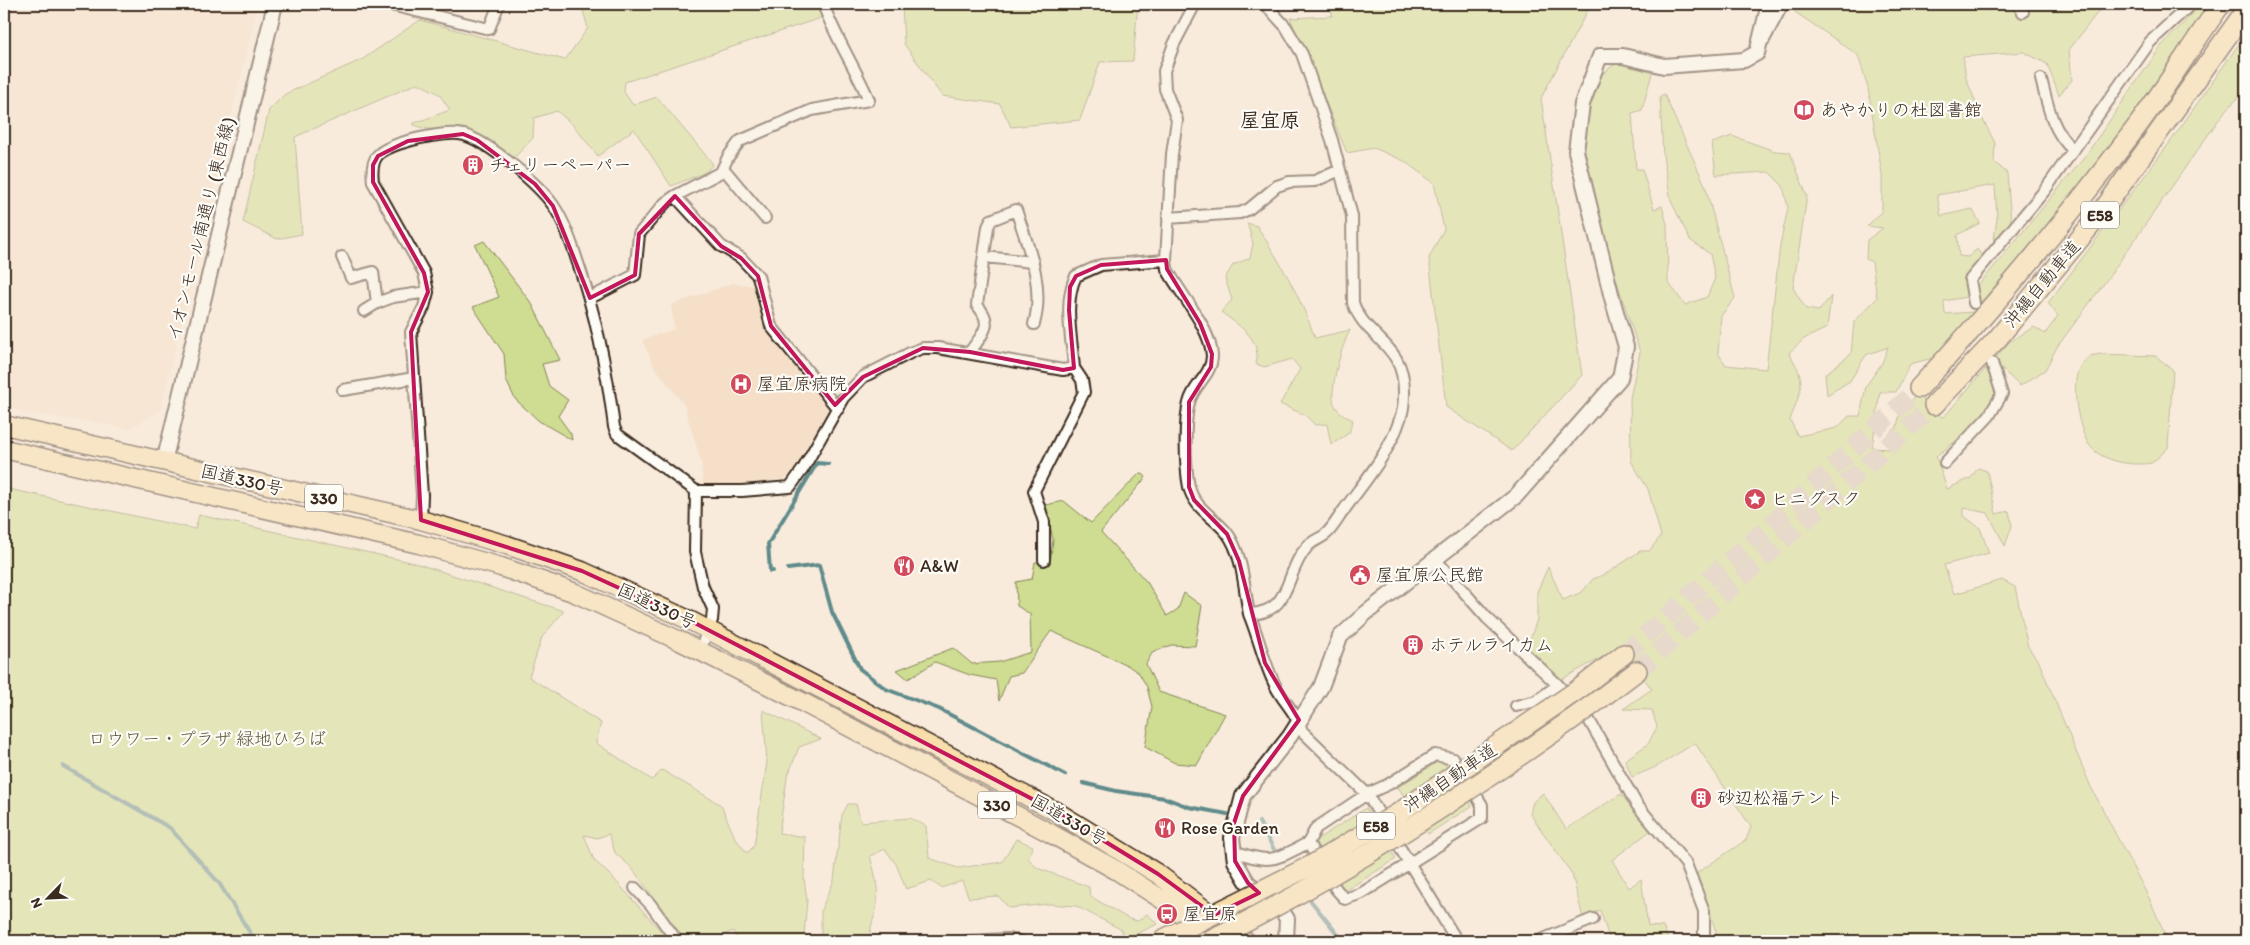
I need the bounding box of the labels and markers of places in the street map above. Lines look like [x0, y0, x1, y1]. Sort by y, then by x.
library icon: あやかりの杜図書館 [1792, 98, 1816, 122]
place label: あやかりの杜図書館 [1820, 99, 1982, 121]
building icon: チェリーペーパー [461, 153, 485, 177]
place label: チェリーペーパー [489, 154, 631, 176]
hospital icon: 屋宜原病院 [729, 372, 753, 396]
place label: 屋宜原病院 [757, 373, 847, 395]
place icon: ヒニグスク [1743, 487, 1767, 511]
place label: ヒニグスク [1771, 488, 1860, 510]
restaurant icon: A&W [892, 554, 916, 578]
place label: A&W [920, 555, 959, 577]
public building icon: 屋宜原公民館 [1348, 563, 1372, 587]
place label: 屋宜原公民館 [1376, 564, 1484, 586]
building icon: ホテルライカム [1401, 633, 1425, 657]
place label: ホテルライカム [1429, 634, 1553, 656]
building icon: 砂辺松福テント [1689, 786, 1713, 810]
place label: 砂辺松福テント [1717, 787, 1843, 809]
restaurant icon: Rose Garden [1153, 816, 1177, 840]
place label: Rose Garden [1181, 817, 1279, 839]
bus stop icon: 屋宜原 [1155, 902, 1179, 926]
place label: 屋宜原 [1183, 903, 1237, 925]

